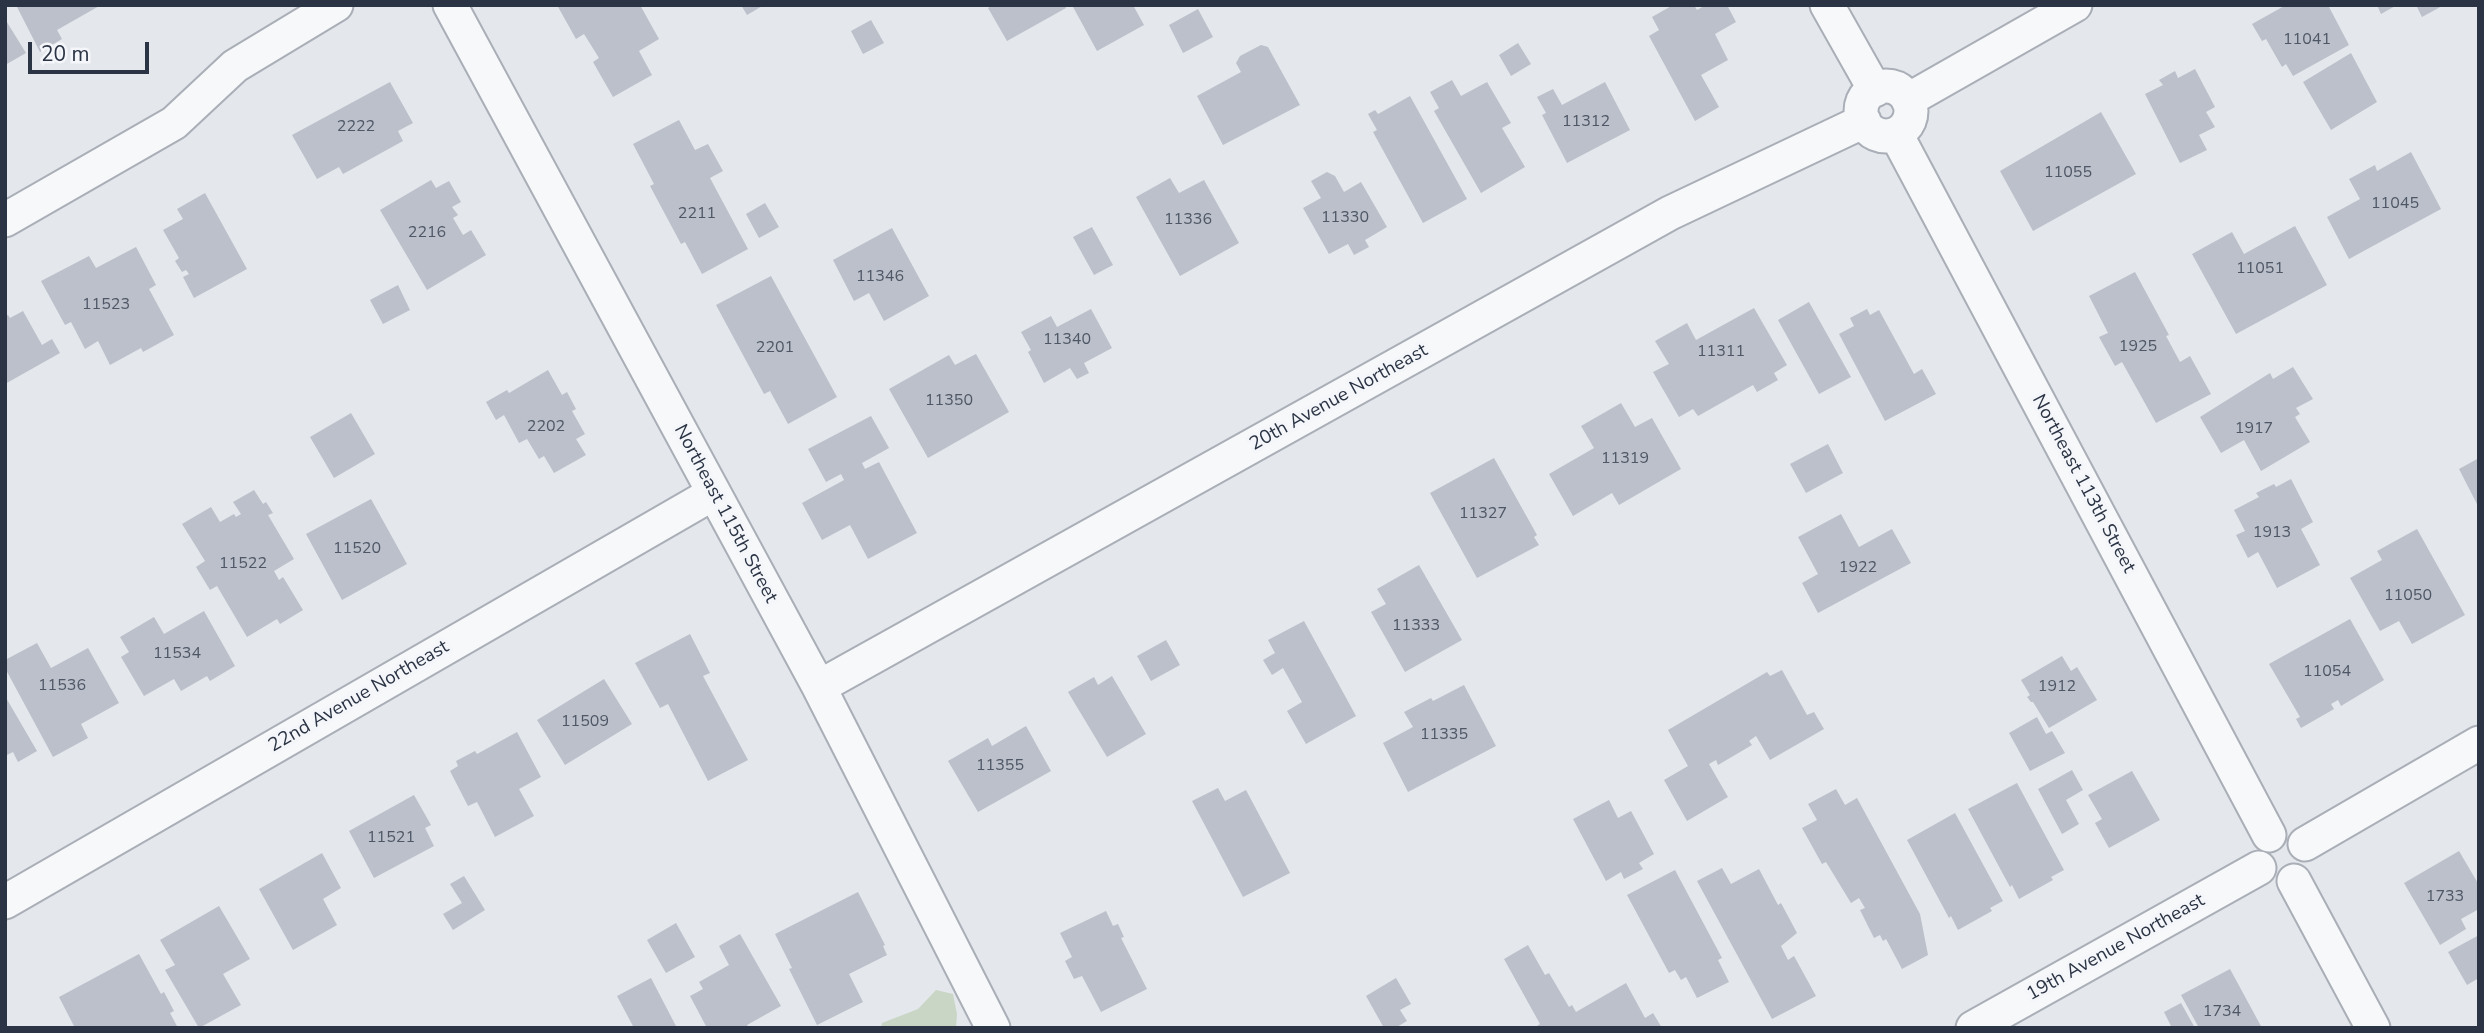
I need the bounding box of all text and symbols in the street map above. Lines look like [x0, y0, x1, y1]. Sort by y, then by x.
scale bar [32, 28, 152, 72]
house number: 11041 [2283, 30, 2331, 50]
text: 20 m [41, 40, 90, 68]
house number: 11312 [1562, 112, 1610, 132]
house number: 2222 [337, 117, 375, 137]
house number: 11055 [2044, 163, 2092, 183]
house number: 11045 [2371, 194, 2419, 214]
house number: 2211 [678, 204, 716, 224]
house number: 11330 [1321, 208, 1369, 228]
house number: 11336 [1164, 210, 1212, 230]
house number: 2216 [408, 223, 446, 243]
house number: 11051 [2236, 259, 2284, 279]
house number: 11346 [856, 267, 904, 287]
house number: 11523 [82, 295, 130, 315]
house number: 11340 [1043, 330, 1091, 350]
house number: 1925 [2119, 337, 2157, 357]
house number: 2201 [756, 338, 794, 358]
street label: 20th Avenue Northeast [1246, 340, 1432, 456]
house number: 11311 [1697, 342, 1745, 362]
house number: 11350 [925, 391, 973, 411]
street label: Northeast 113th Street [2026, 391, 2140, 577]
house number: 2202 [527, 417, 565, 437]
house number: 1917 [2235, 419, 2273, 439]
street label: Northeast 115th Street [668, 421, 782, 607]
house number: 11319 [1601, 449, 1649, 469]
house number: 11327 [1459, 504, 1507, 524]
house number: 1913 [2253, 523, 2291, 543]
house number: 11520 [333, 539, 381, 559]
house number: 11522 [219, 554, 267, 574]
house number: 1922 [1839, 558, 1877, 578]
house number: 11050 [2384, 586, 2432, 606]
house number: 11333 [1392, 616, 1440, 636]
street label: 22nd Avenue Northeast [265, 636, 453, 758]
house number: 11534 [153, 644, 201, 664]
house number: 11054 [2303, 662, 2351, 682]
house number: 11536 [38, 676, 86, 696]
house number: 1912 [2038, 677, 2076, 697]
house number: 11509 [561, 712, 609, 732]
house number: 11335 [1420, 725, 1468, 745]
house number: 11355 [976, 756, 1024, 776]
house number: 11521 [367, 828, 415, 848]
house number: 1733 [2426, 887, 2464, 907]
street label: 19th Avenue Northeast [2023, 890, 2209, 1006]
house number: 1734 [2203, 1002, 2241, 1022]

